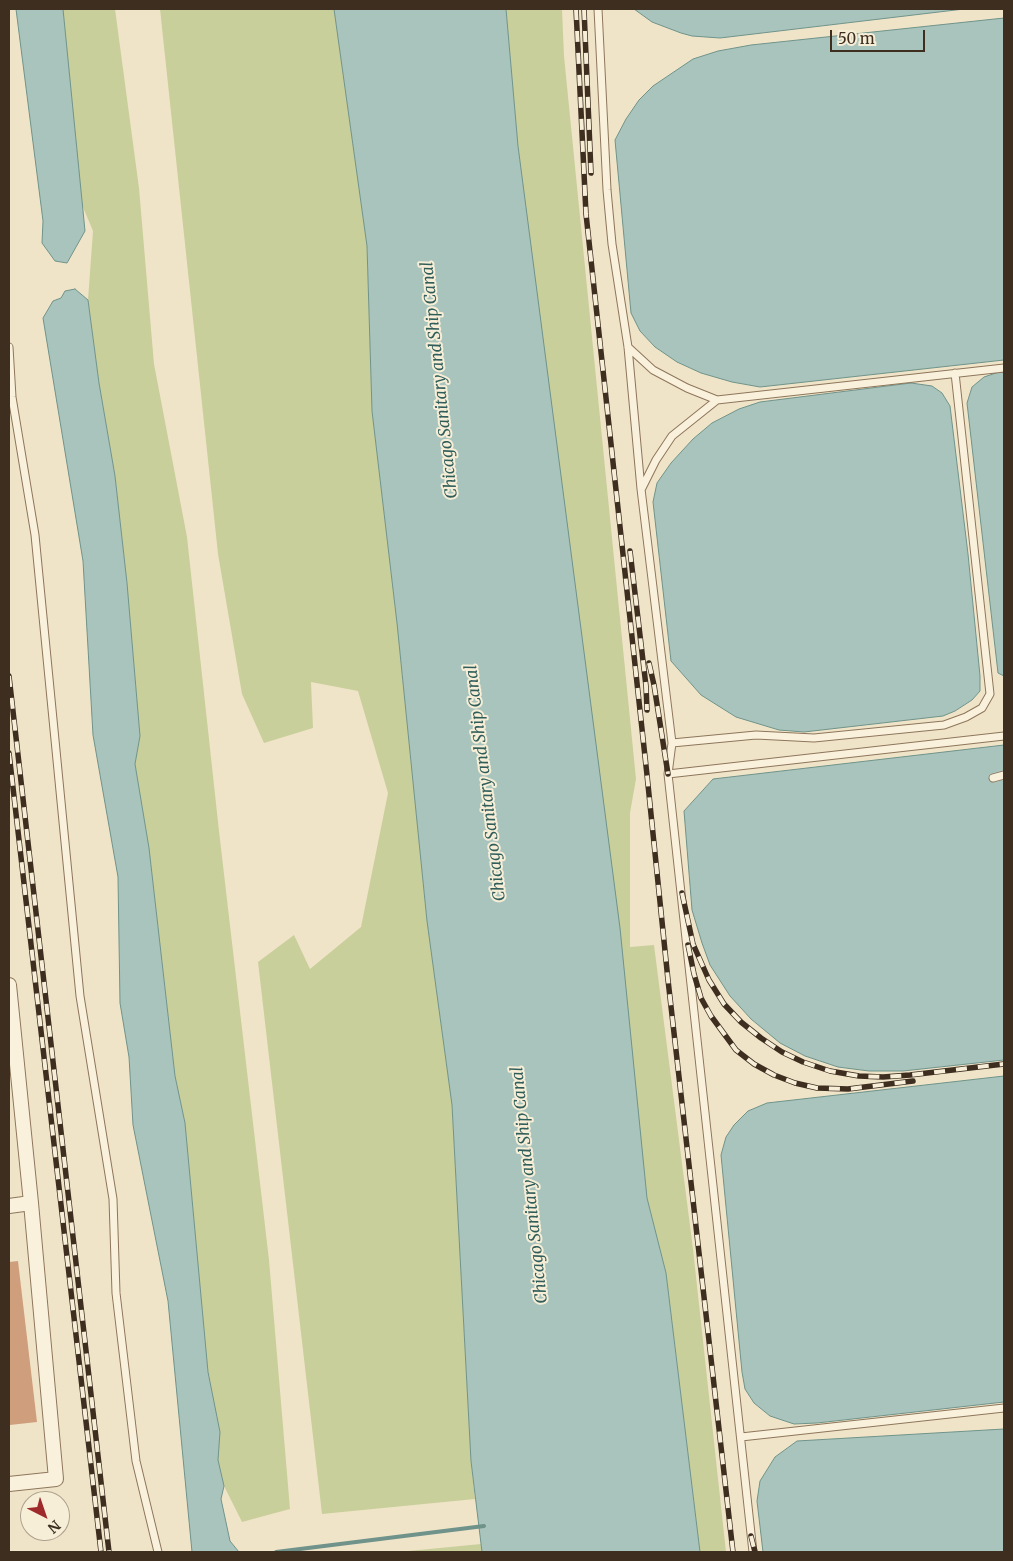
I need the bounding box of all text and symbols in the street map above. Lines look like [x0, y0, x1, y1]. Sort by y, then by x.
scale bar [833, 20, 928, 52]
text: 50 m [838, 29, 875, 48]
water label: Chicago Sanitary and Ship Canal [418, 261, 462, 499]
water label: Chicago Sanitary and Ship Canal [462, 664, 510, 902]
water label: Chicago Sanitary and Ship Canal [508, 1066, 552, 1304]
north arrow [20, 1491, 70, 1541]
text: N [44, 1516, 64, 1537]

